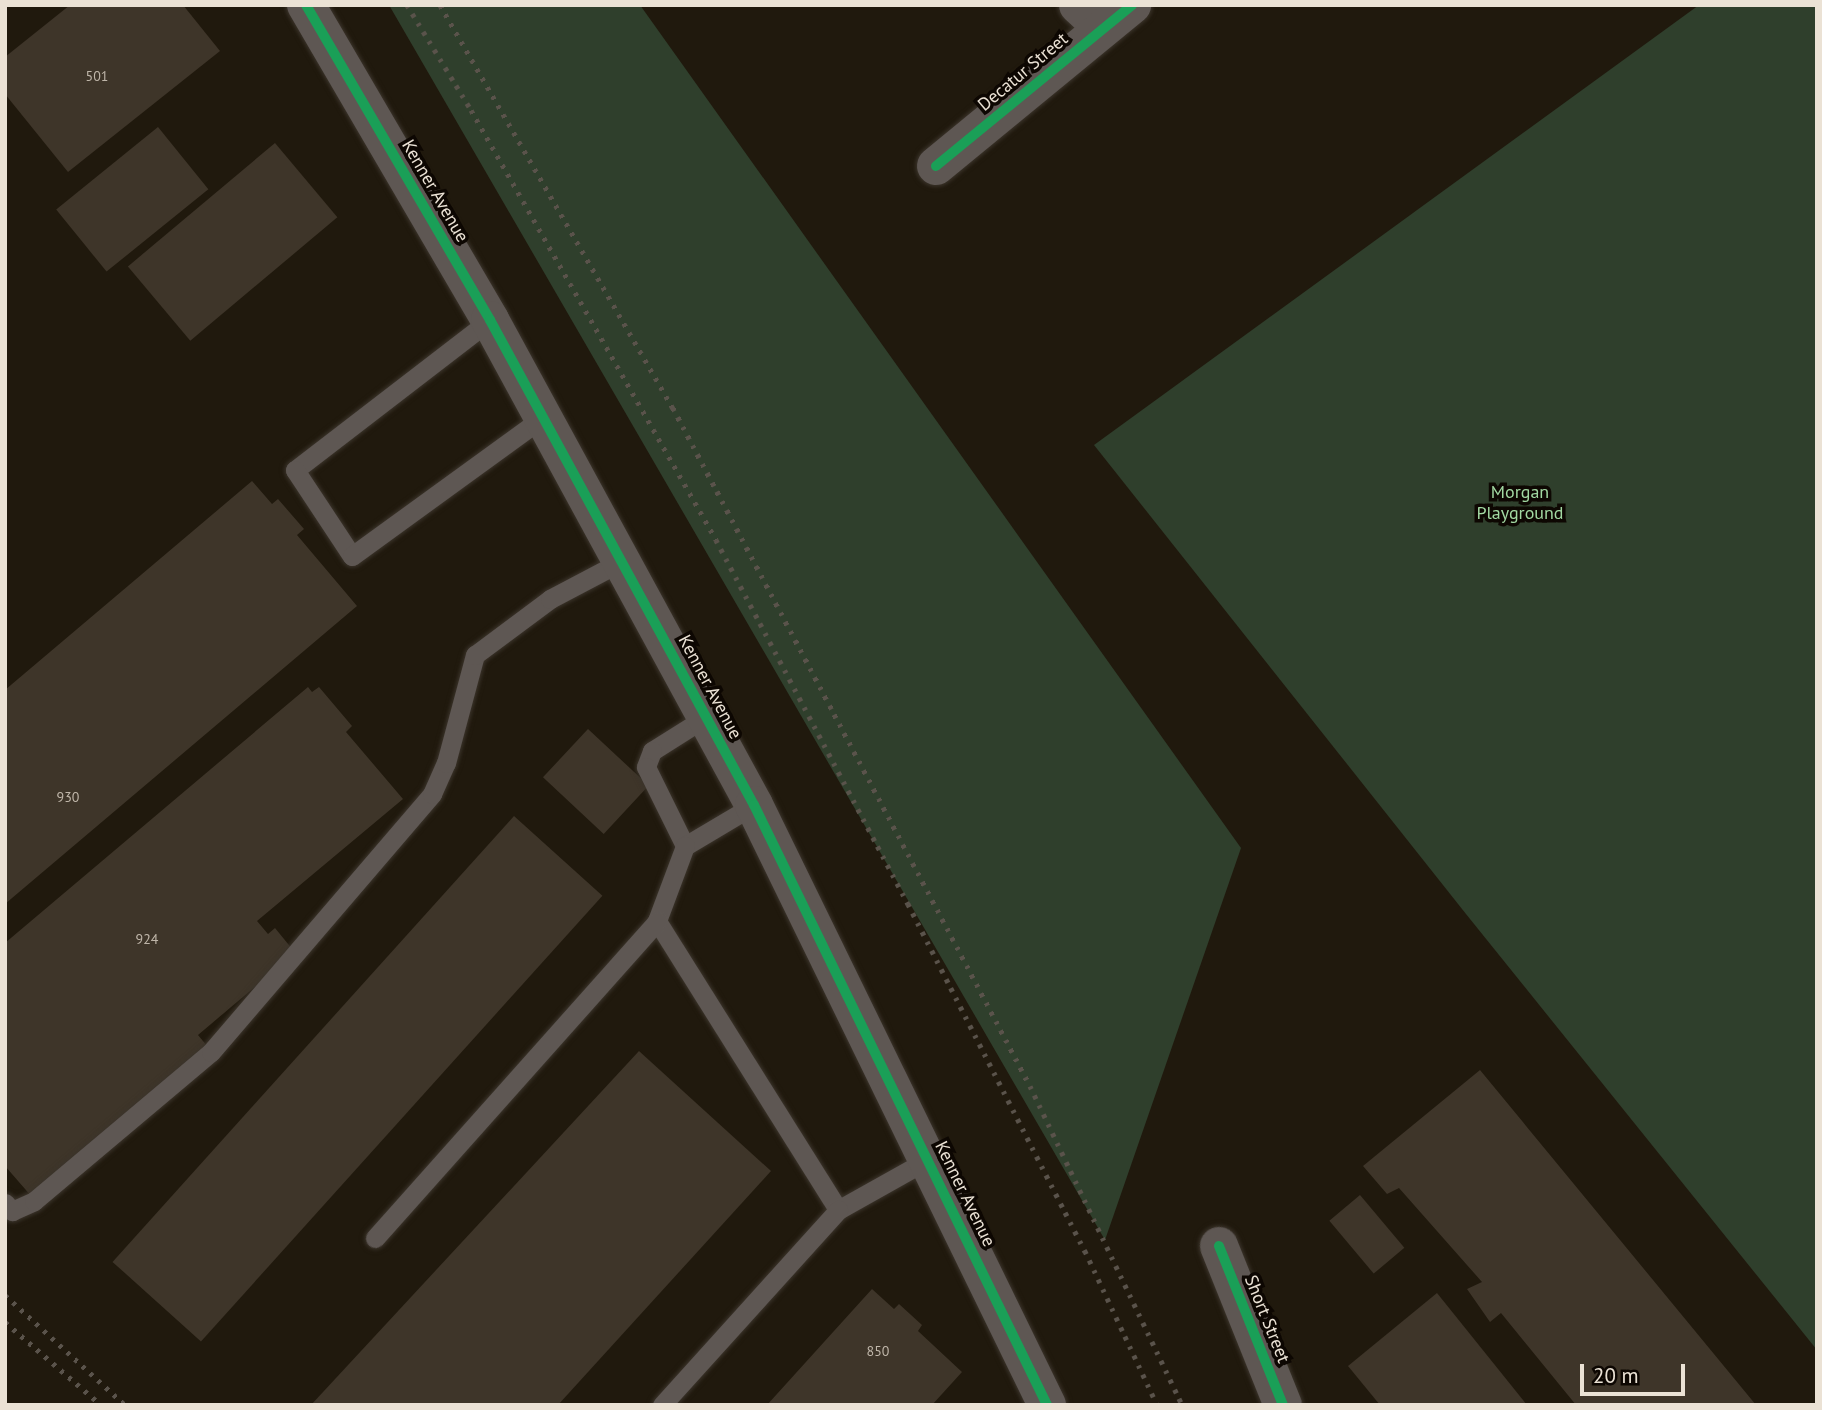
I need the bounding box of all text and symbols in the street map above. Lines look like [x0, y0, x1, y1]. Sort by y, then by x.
street label: Decatur Street [974, 28, 1072, 116]
house number: 501 [86, 68, 108, 84]
street label: Kenner Avenue [397, 136, 473, 246]
park label: Morgan Playground [1476, 482, 1564, 524]
street label: Kenner Avenue [673, 631, 747, 743]
house number: 930 [57, 789, 79, 805]
house number: 924 [136, 931, 158, 947]
street label: Kenner Avenue [930, 1137, 1000, 1251]
street label: Short Street [1240, 1272, 1294, 1366]
house number: 850 [867, 1343, 889, 1359]
scale bar [1584, 1350, 1689, 1394]
text: 20 m [1593, 1362, 1639, 1389]

